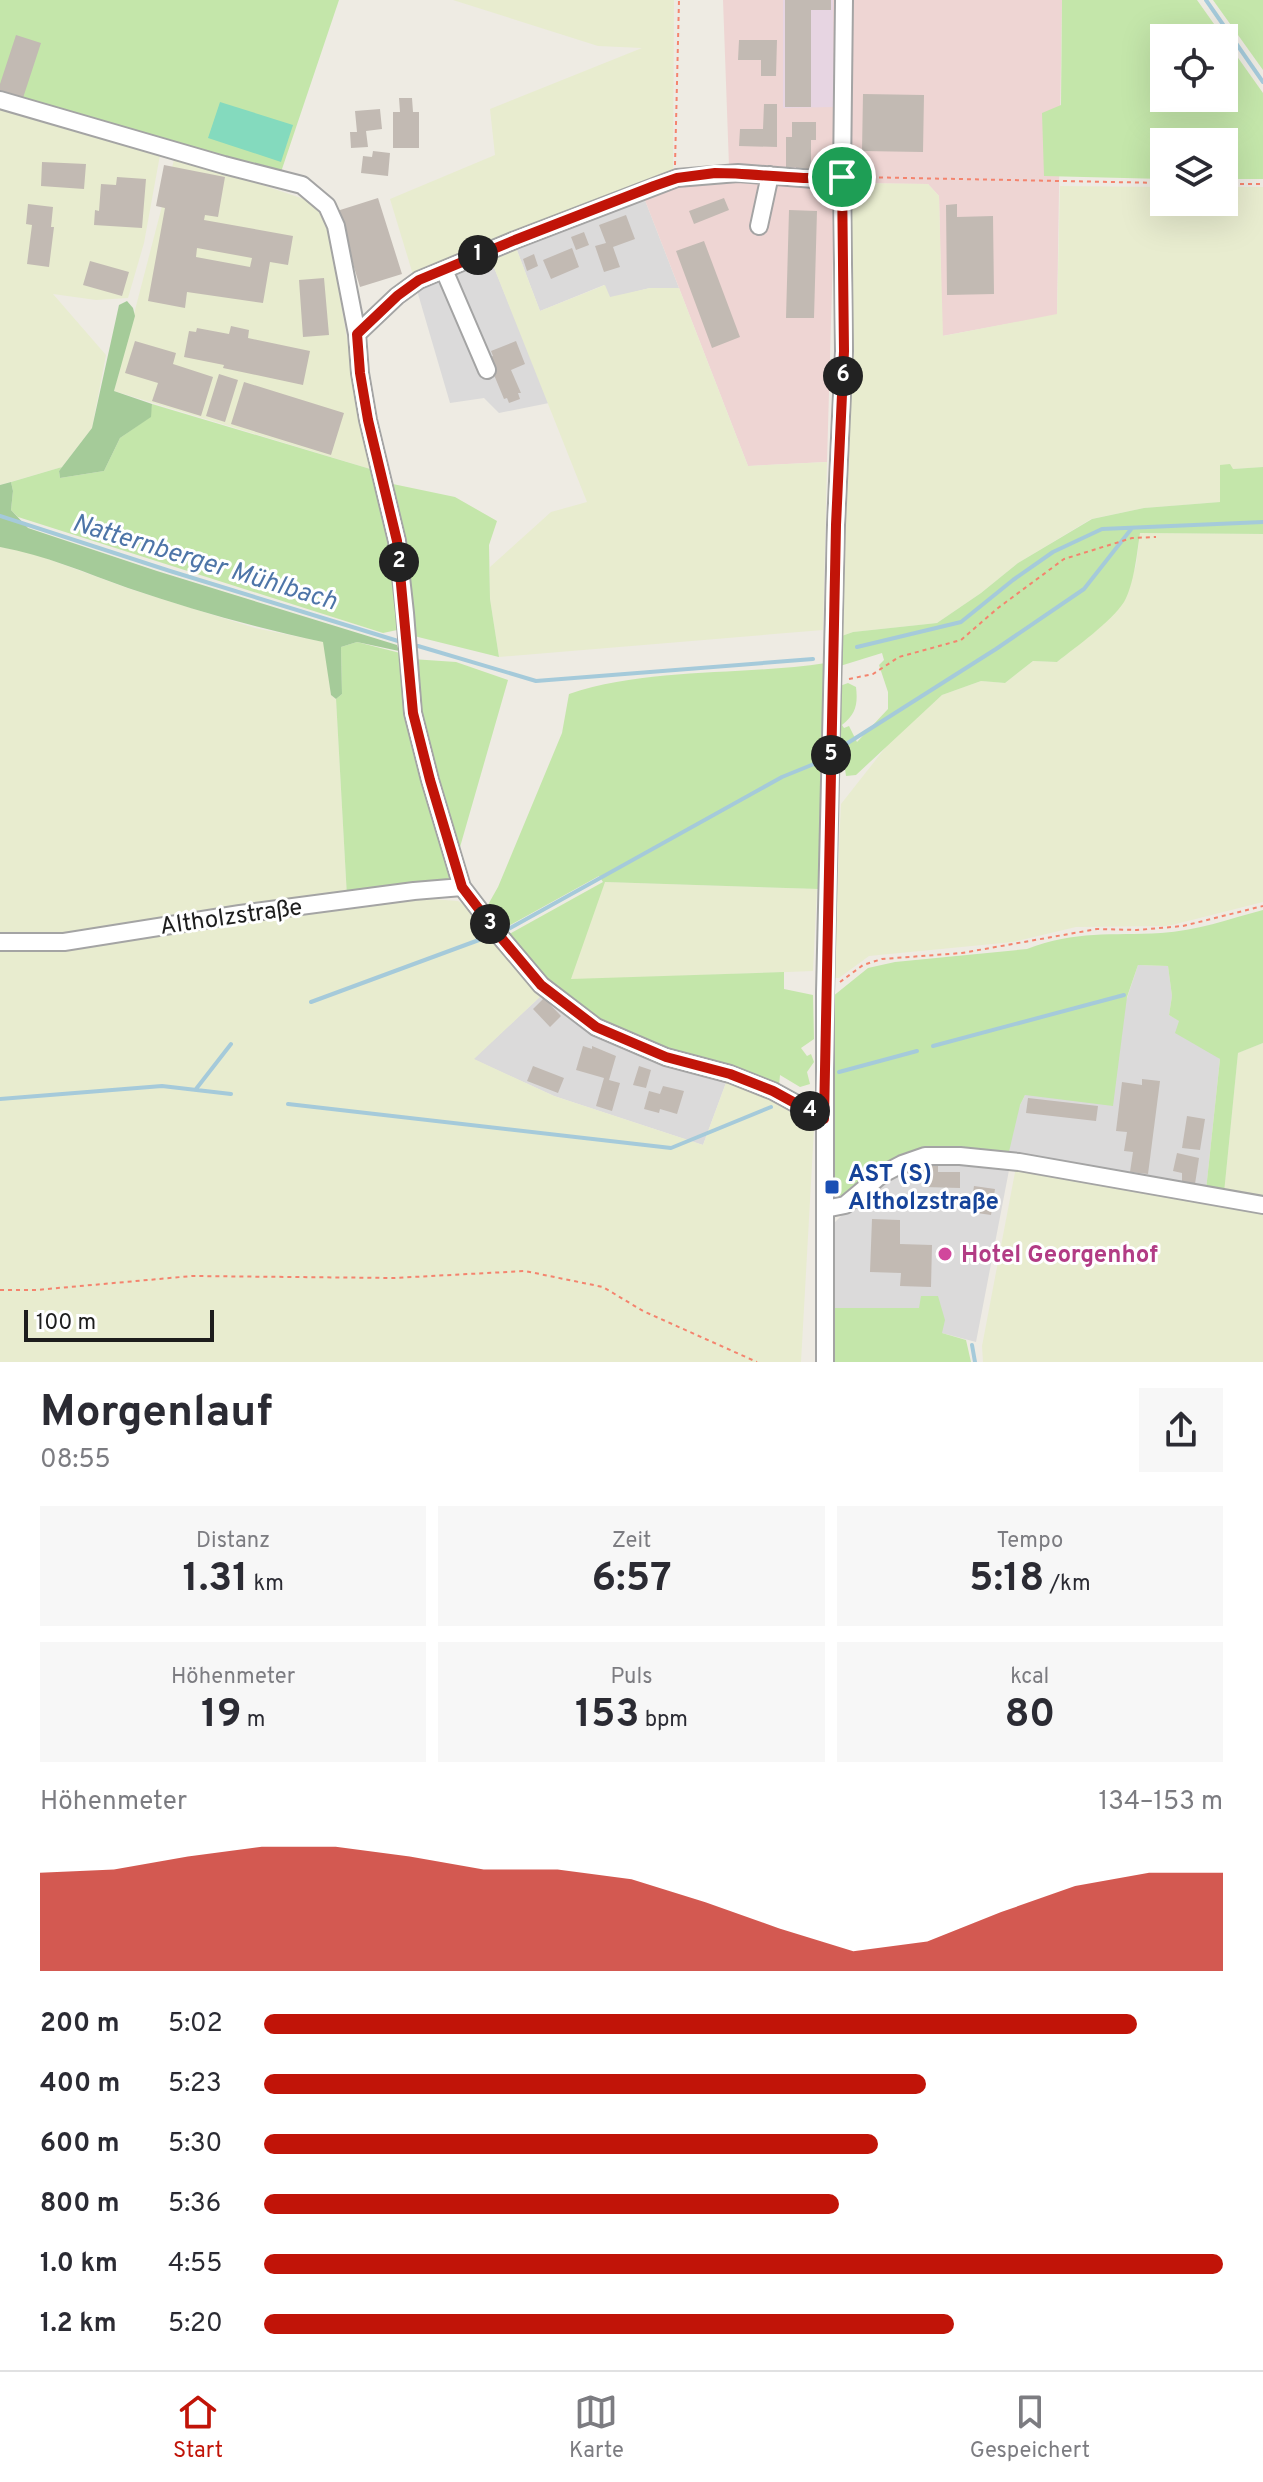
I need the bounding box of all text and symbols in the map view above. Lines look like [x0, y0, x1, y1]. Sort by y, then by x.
map controls [1150, 24, 1238, 216]
button: locate [1150, 24, 1238, 112]
button: layers [1150, 128, 1238, 216]
pin [808, 143, 876, 211]
icon: arrive [820, 155, 864, 199]
pin: 1 [458, 235, 498, 275]
text: 1 [474, 241, 482, 268]
pin: 6 [823, 356, 863, 396]
text: 6 [836, 362, 850, 389]
water label: Natternberger Mühlbach [68, 507, 340, 619]
pin: 2 [379, 542, 419, 582]
text: 2 [392, 548, 406, 575]
pin: 5 [811, 735, 851, 775]
text: 5 [824, 741, 838, 768]
street label: Altholzstraße [158, 893, 304, 943]
pin: 3 [470, 904, 510, 944]
text: 3 [483, 910, 497, 937]
pin: 4 [790, 1091, 830, 1131]
text: 4 [803, 1097, 817, 1124]
place label: AST (S) Altholzstraße [848, 1160, 999, 1218]
marker: AST (S) Altholzstraße [823, 1178, 841, 1196]
place label: Hotel Georgenhof [961, 1241, 1158, 1271]
marker: Hotel Georgenhof [936, 1245, 954, 1263]
scale bar [24, 1306, 214, 1342]
text: 100 m [36, 1310, 96, 1337]
text: Morgenlauf [40, 1386, 272, 1442]
button: share [1139, 1388, 1223, 1472]
text: 08:55 [40, 1444, 111, 1477]
text: Distanz [196, 1528, 270, 1555]
text: Zeit [612, 1528, 651, 1555]
text: Tempo [996, 1528, 1063, 1555]
text: 1.31 [182, 1555, 248, 1605]
text: 6:57 [591, 1555, 672, 1605]
text: 5:18 [969, 1555, 1044, 1605]
text: km [248, 1571, 284, 1598]
text: /km [1044, 1571, 1091, 1598]
text: Höhenmeter [171, 1664, 295, 1691]
text: Puls [610, 1664, 652, 1691]
text: kcal [1010, 1664, 1049, 1691]
text: 19 [201, 1691, 242, 1741]
text: 153 [575, 1691, 640, 1741]
text: 80 [1004, 1691, 1055, 1741]
text: m [242, 1707, 265, 1734]
text: bpm [640, 1707, 688, 1734]
text: Höhenmeter [40, 1786, 187, 1819]
text: 134–153 m [1099, 1786, 1223, 1819]
text: 200 m [40, 2008, 119, 2041]
text: 5:02 [168, 2008, 223, 2041]
text: 400 m [40, 2068, 120, 2101]
text: 5:23 [168, 2068, 222, 2101]
text: 600 m [40, 2128, 120, 2161]
text: 5:30 [168, 2128, 222, 2161]
text: 800 m [40, 2188, 120, 2221]
text: 5:36 [168, 2188, 221, 2221]
text: 1.0 km [40, 2248, 118, 2281]
text: 4:55 [168, 2248, 222, 2281]
text: 1.2 km [40, 2308, 117, 2341]
text: 5:20 [168, 2308, 223, 2341]
tab: Start [173, 2390, 223, 2465]
tab: Karte [569, 2390, 624, 2465]
tab: Gespeichert [970, 2390, 1090, 2465]

